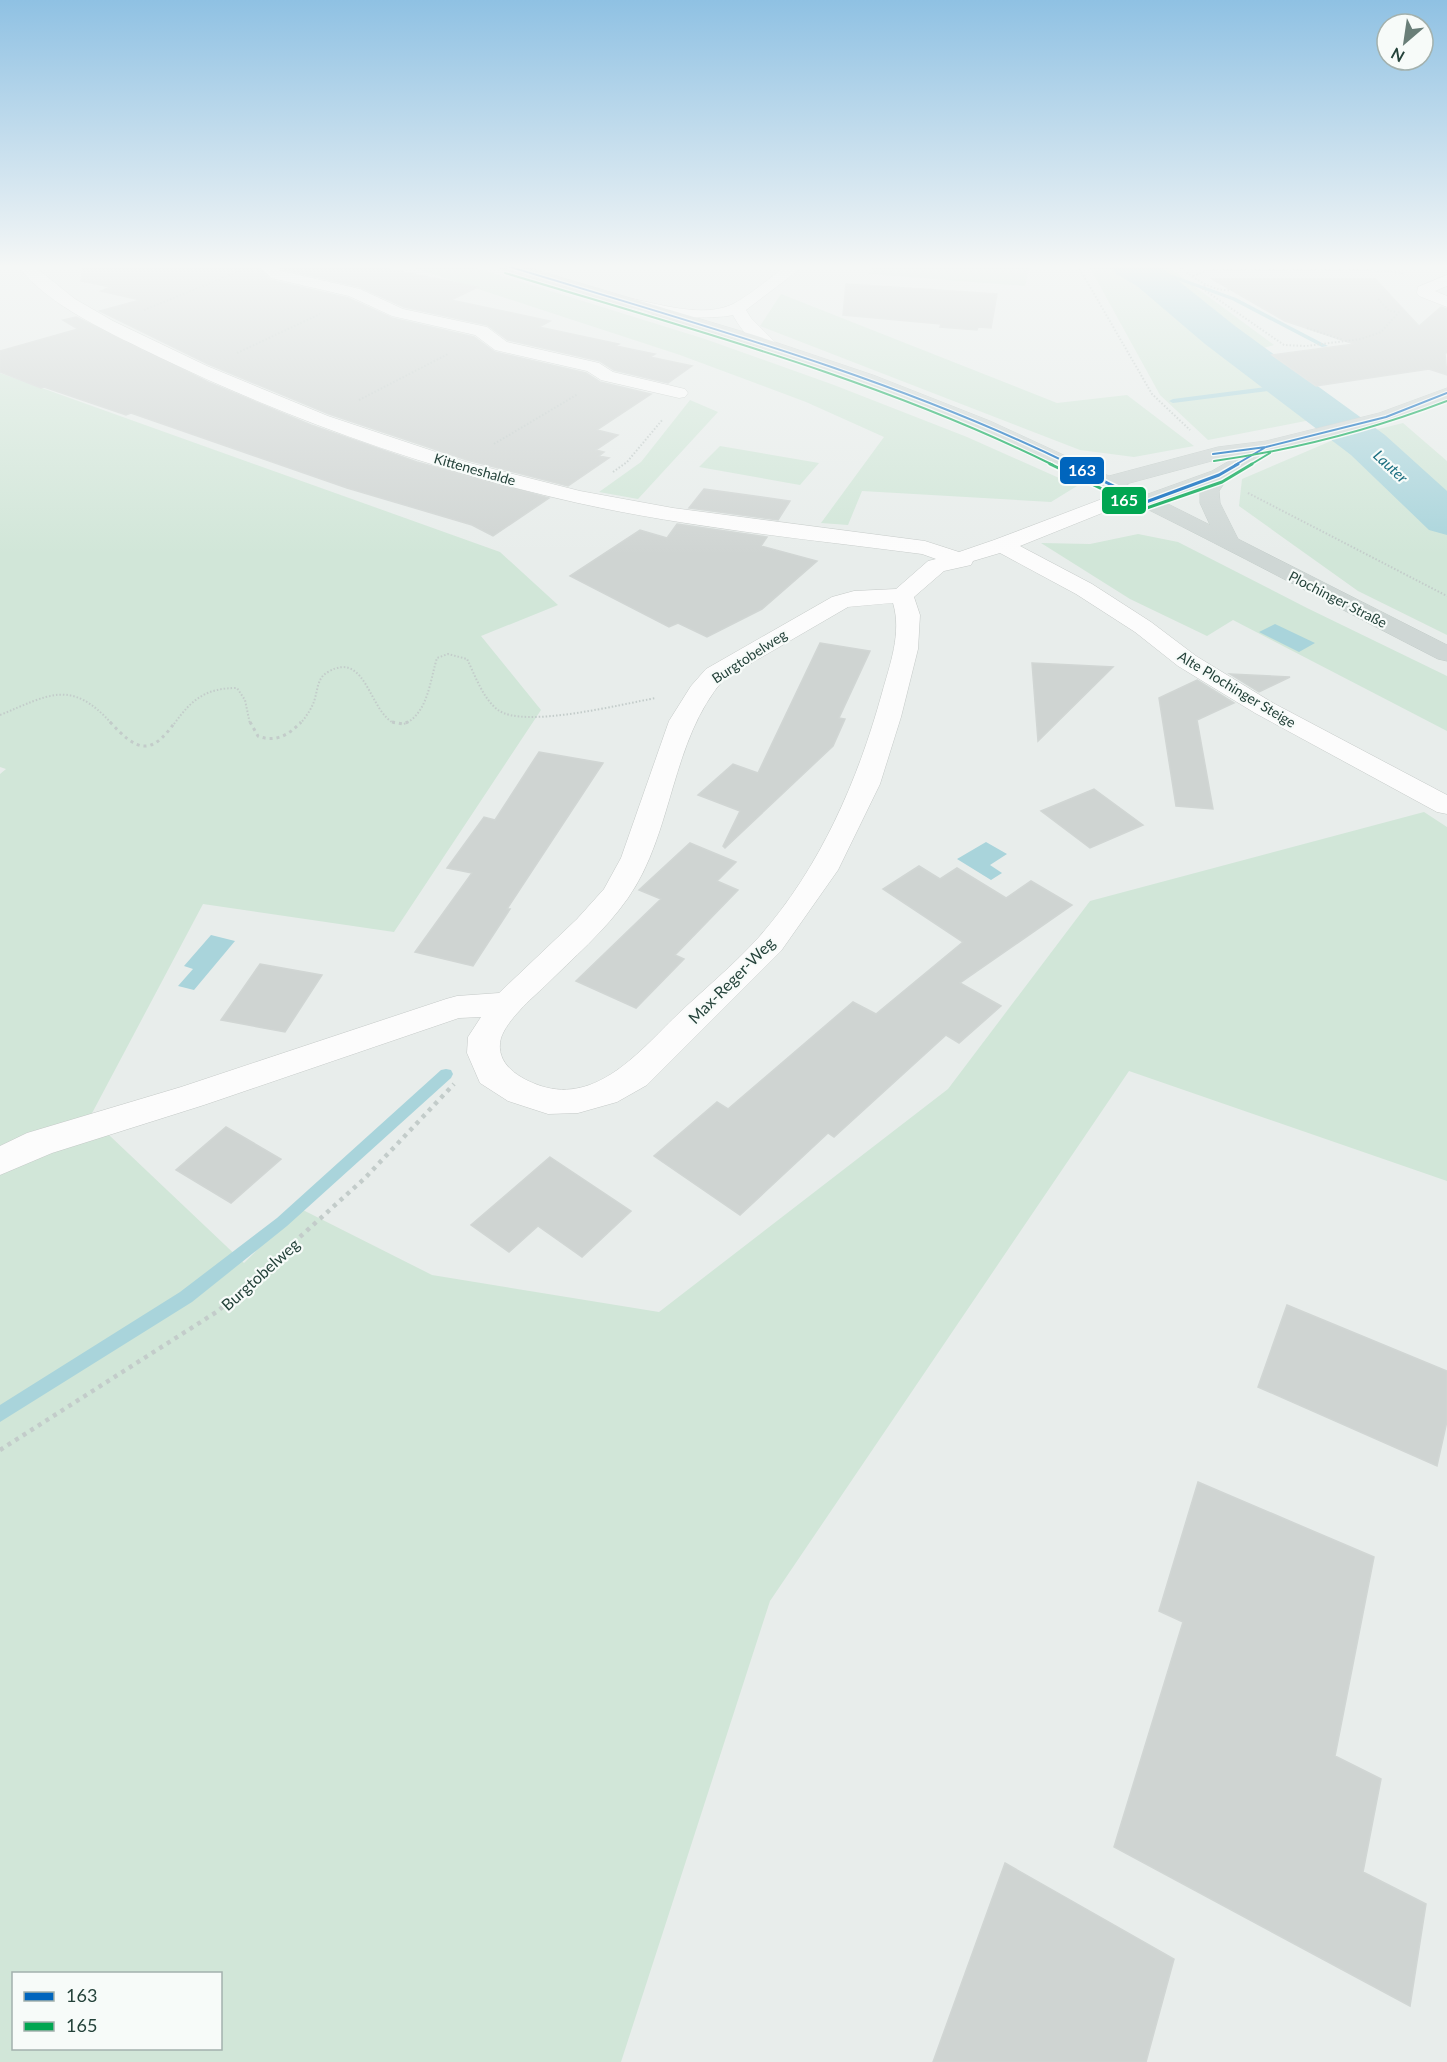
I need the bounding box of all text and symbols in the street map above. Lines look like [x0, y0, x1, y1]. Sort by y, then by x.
north arrow [1375, 12, 1435, 72]
text: N [1387, 44, 1407, 67]
water label: Lauter [1370, 446, 1412, 487]
street label: Kitteneshalde [432, 449, 518, 489]
line badge: 163 [1059, 456, 1105, 485]
text: 163 [1068, 460, 1096, 479]
line badge: 165 [1101, 486, 1147, 515]
text: 165 [1110, 490, 1138, 509]
street label: Plochinger Straße [1286, 567, 1390, 631]
street label: Burgtobelweg [708, 625, 790, 687]
street label: Alte Plochinger Steige [1175, 647, 1299, 731]
street label: Max-Reger-Weg [684, 933, 778, 1027]
street label: Burgtobelweg [217, 1234, 303, 1314]
legend [12, 1972, 222, 2050]
text: 163 [66, 1984, 97, 2006]
text: 165 [66, 2014, 97, 2036]

